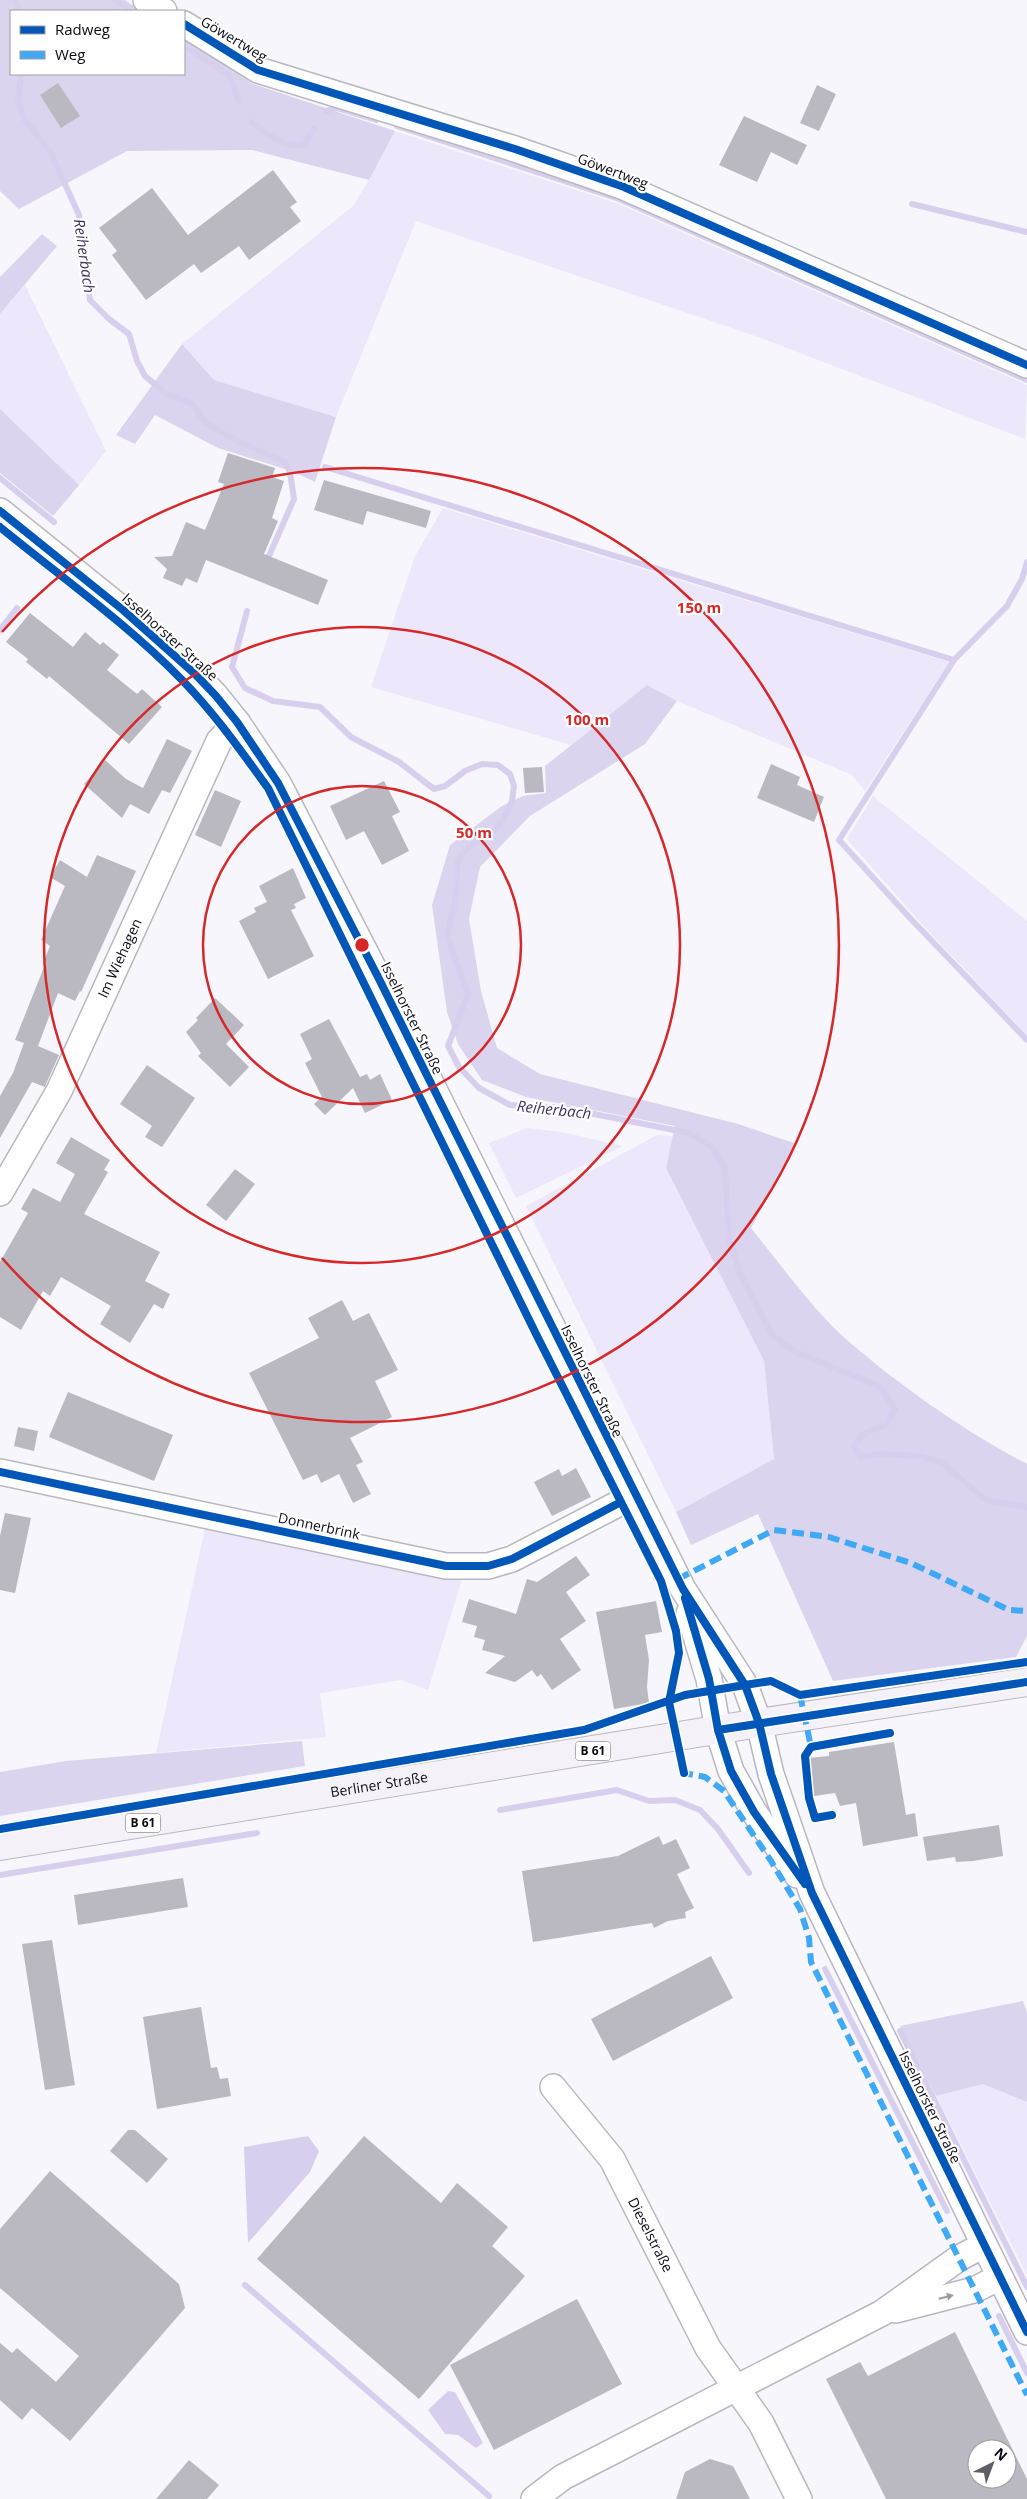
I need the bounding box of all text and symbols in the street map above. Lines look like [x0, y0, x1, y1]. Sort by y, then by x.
legend [10, 10, 185, 75]
street label: Göwertweg [198, 11, 271, 66]
text: Radweg [55, 19, 110, 39]
text: Weg [55, 44, 85, 64]
street label: Göwertweg [575, 148, 652, 193]
water label: Reiherbach [70, 218, 100, 294]
street label: Isselhorster Straße [118, 588, 222, 685]
text: 150 m [677, 597, 721, 617]
text: 100 m [565, 709, 609, 729]
text: 50 m [456, 822, 492, 842]
street label: Im Wiehagen [93, 915, 146, 1001]
centre of rings [353, 936, 371, 954]
street label: Isselhorster Straße [377, 958, 448, 1077]
water label: Reiherbach [516, 1095, 592, 1123]
street label: Isselhorster Straße [557, 1321, 628, 1440]
street label: Donnerbrink [276, 1508, 362, 1544]
road number: B 61 [576, 1742, 610, 1760]
street label: Berliner Straße [329, 1767, 429, 1801]
road number: B 61 [126, 1814, 160, 1832]
street label: Isselhorster Straße [895, 2047, 966, 2166]
street label: Dieselstraße [624, 2194, 678, 2275]
one-way arrow [938, 2293, 953, 2301]
north arrow [967, 2439, 1017, 2489]
text: N [990, 2443, 1012, 2465]

